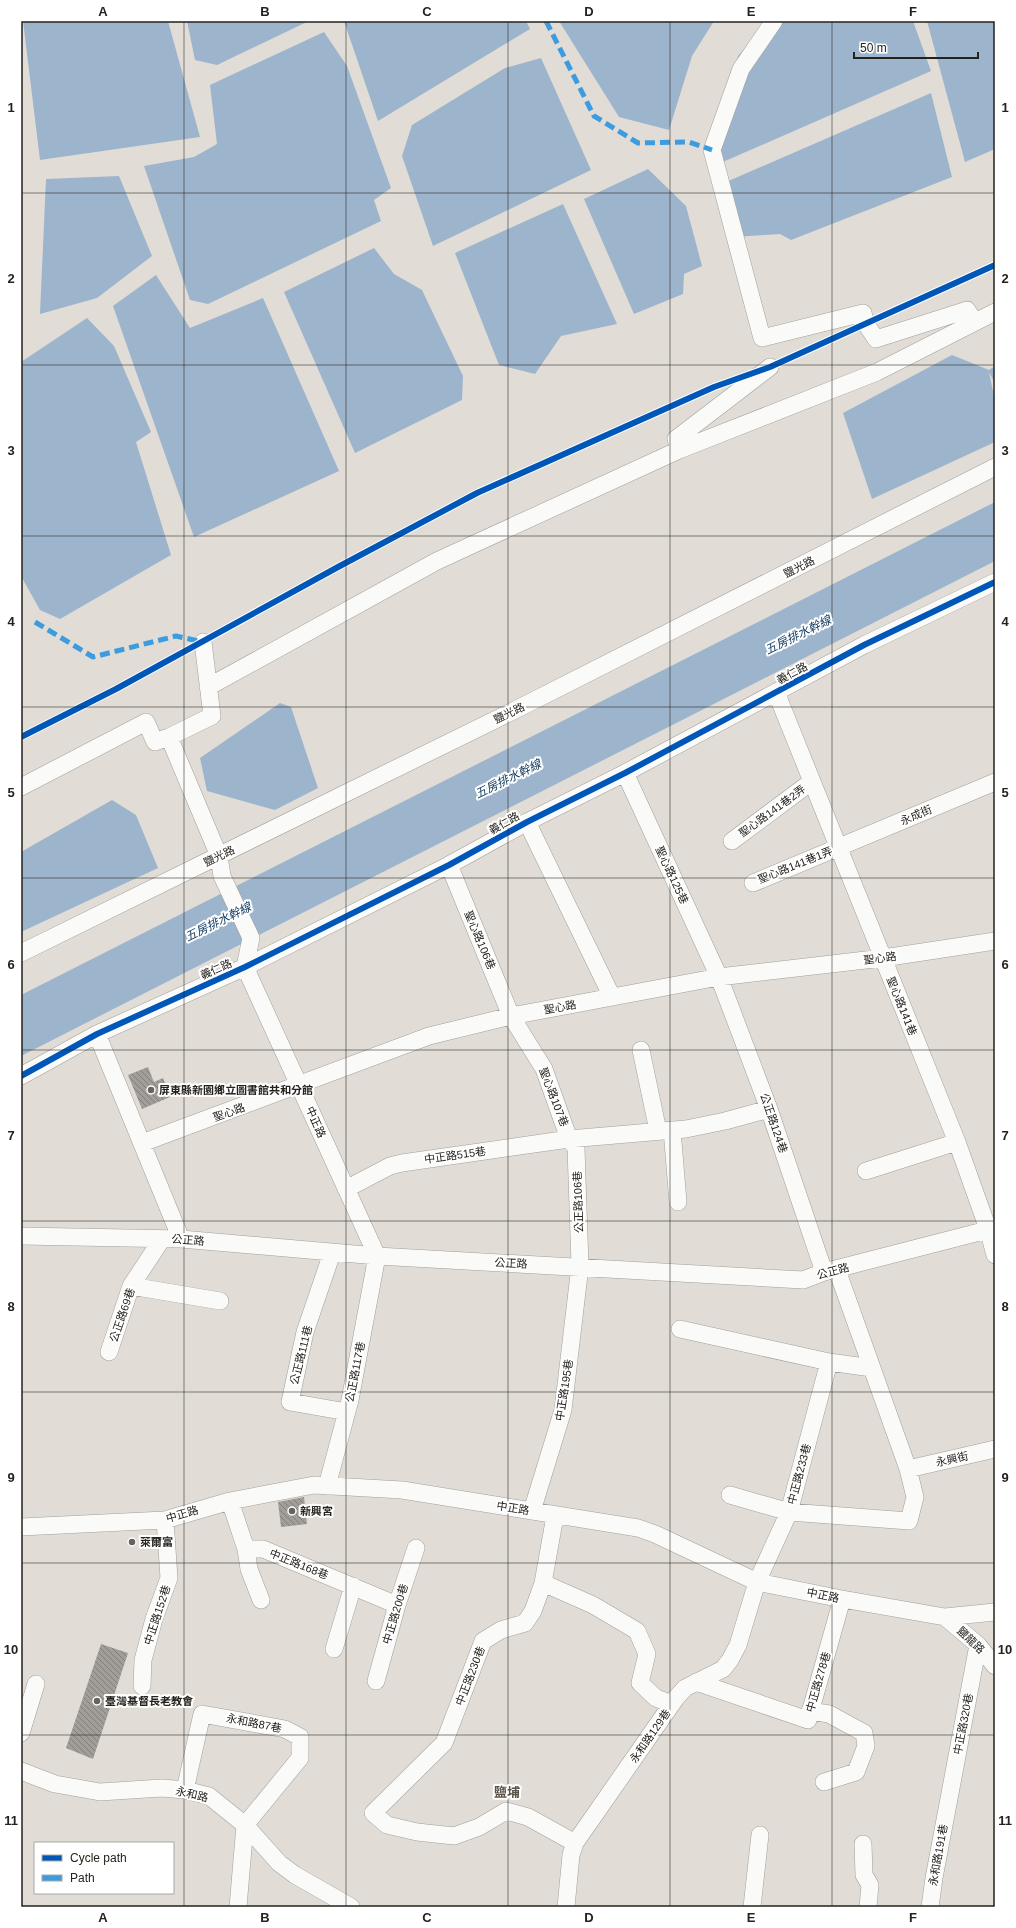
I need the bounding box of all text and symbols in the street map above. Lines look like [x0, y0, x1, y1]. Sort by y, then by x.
text: A [98, 4, 108, 19]
text: B [260, 4, 270, 19]
text: C [422, 4, 432, 19]
text: D [584, 4, 594, 19]
text: E [747, 4, 756, 19]
text: F [909, 4, 917, 19]
scale bar [854, 34, 978, 60]
text: 50 m [860, 41, 887, 55]
text: 1 [7, 100, 15, 115]
text: 1 [1001, 100, 1009, 115]
text: 2 [7, 271, 15, 286]
text: 2 [1001, 271, 1009, 286]
text: 3 [7, 443, 15, 458]
text: 3 [1001, 443, 1009, 458]
street label: 鹽光路 [782, 554, 816, 580]
water label: 五房排水幹線 [763, 612, 835, 657]
text: 4 [7, 614, 15, 629]
text: 4 [1001, 614, 1009, 629]
street label: 義仁路 [775, 660, 809, 686]
street label: 鹽光路 [492, 700, 526, 726]
water label: 五房排水幹線 [473, 756, 545, 801]
street label: 聖心路141巷2弄 [736, 783, 808, 839]
text: 5 [7, 785, 15, 800]
text: 5 [1001, 785, 1009, 800]
street label: 永成街 [898, 803, 934, 827]
street label: 義仁路 [487, 810, 521, 836]
street label: 鹽光路 [202, 843, 236, 869]
street label: 聖心路125巷 [653, 844, 691, 906]
street label: 聖心路141巷1弄 [756, 845, 834, 885]
water label: 五房排水幹線 [183, 899, 255, 944]
street label: 聖心路106巷 [462, 909, 498, 971]
street label: 聖心路 [863, 950, 897, 966]
text: 6 [7, 957, 15, 972]
street label: 義仁路 [198, 957, 234, 981]
text: 6 [1001, 957, 1009, 972]
street label: 聖心路141巷 [885, 975, 919, 1037]
street label: 聖心路 [543, 998, 577, 1016]
street label: 聖心路107巷 [537, 1066, 571, 1128]
place label: 屏東縣新園鄉立圖書館共和分館 [159, 1084, 313, 1096]
marker: 屏東縣新園鄉立圖書館共和分館 [146, 1085, 156, 1095]
street label: 公正路124巷 [758, 1092, 790, 1154]
street label: 聖心路 [211, 1101, 247, 1123]
street label: 中正路 [304, 1104, 328, 1140]
text: 7 [7, 1128, 15, 1143]
text: 7 [1001, 1128, 1009, 1143]
street label: 中正路515巷 [423, 1145, 487, 1165]
street label: 公正路106巷 [571, 1171, 585, 1233]
street label: 公正路 [171, 1233, 205, 1247]
street label: 公正路 [494, 1256, 528, 1270]
street label: 公正路 [816, 1261, 850, 1281]
street label: 公正路69巷 [107, 1286, 137, 1344]
text: 8 [7, 1299, 15, 1314]
text: 8 [1001, 1299, 1009, 1314]
street label: 公正路111巷 [288, 1324, 314, 1386]
street label: 公正路117巷 [343, 1341, 367, 1403]
street label: 中正路195巷 [553, 1358, 575, 1422]
street label: 中正路233巷 [785, 1442, 813, 1506]
street label: 永興街 [935, 1449, 969, 1469]
text: 9 [7, 1470, 15, 1485]
text: 9 [1001, 1470, 1009, 1485]
street label: 中正路 [496, 1499, 530, 1517]
street label: 中正路 [164, 1504, 200, 1524]
place label: 新興宮 [300, 1505, 333, 1517]
marker: 新興宮 [287, 1506, 297, 1516]
place label: 萊爾富 [140, 1536, 173, 1548]
marker: 萊爾富 [127, 1537, 137, 1547]
street label: 中正路168巷 [268, 1547, 330, 1581]
street label: 中正路200巷 [380, 1582, 410, 1646]
street label: 中正路152巷 [142, 1583, 172, 1647]
street label: 中正路 [806, 1586, 840, 1604]
street label: 鹽龍路 [955, 1624, 987, 1656]
text: 10 [4, 1642, 18, 1657]
text: 10 [998, 1642, 1012, 1657]
street label: 中正路230巷 [453, 1645, 487, 1707]
street label: 中正路278巷 [804, 1650, 832, 1714]
street label: 中正路320巷 [951, 1692, 975, 1756]
place label: 臺灣基督長老教會 [105, 1695, 193, 1707]
marker: 臺灣基督長老教會 [92, 1696, 102, 1706]
street label: 永和路129巷 [627, 1707, 673, 1765]
street label: 永和路87巷 [225, 1712, 283, 1734]
street label: 永和路 [175, 1784, 209, 1804]
district label: 鹽埔 [494, 1785, 520, 1800]
text: 11 [4, 1813, 18, 1828]
text: 11 [998, 1813, 1012, 1828]
street label: 永和路191巷 [927, 1823, 949, 1887]
legend [34, 1842, 174, 1894]
text: Cycle path [70, 1851, 127, 1865]
text: Path [70, 1871, 95, 1885]
text: A [98, 1910, 108, 1925]
text: B [260, 1910, 270, 1925]
text: C [422, 1910, 432, 1925]
text: D [584, 1910, 594, 1925]
text: E [747, 1910, 756, 1925]
text: F [909, 1910, 917, 1925]

